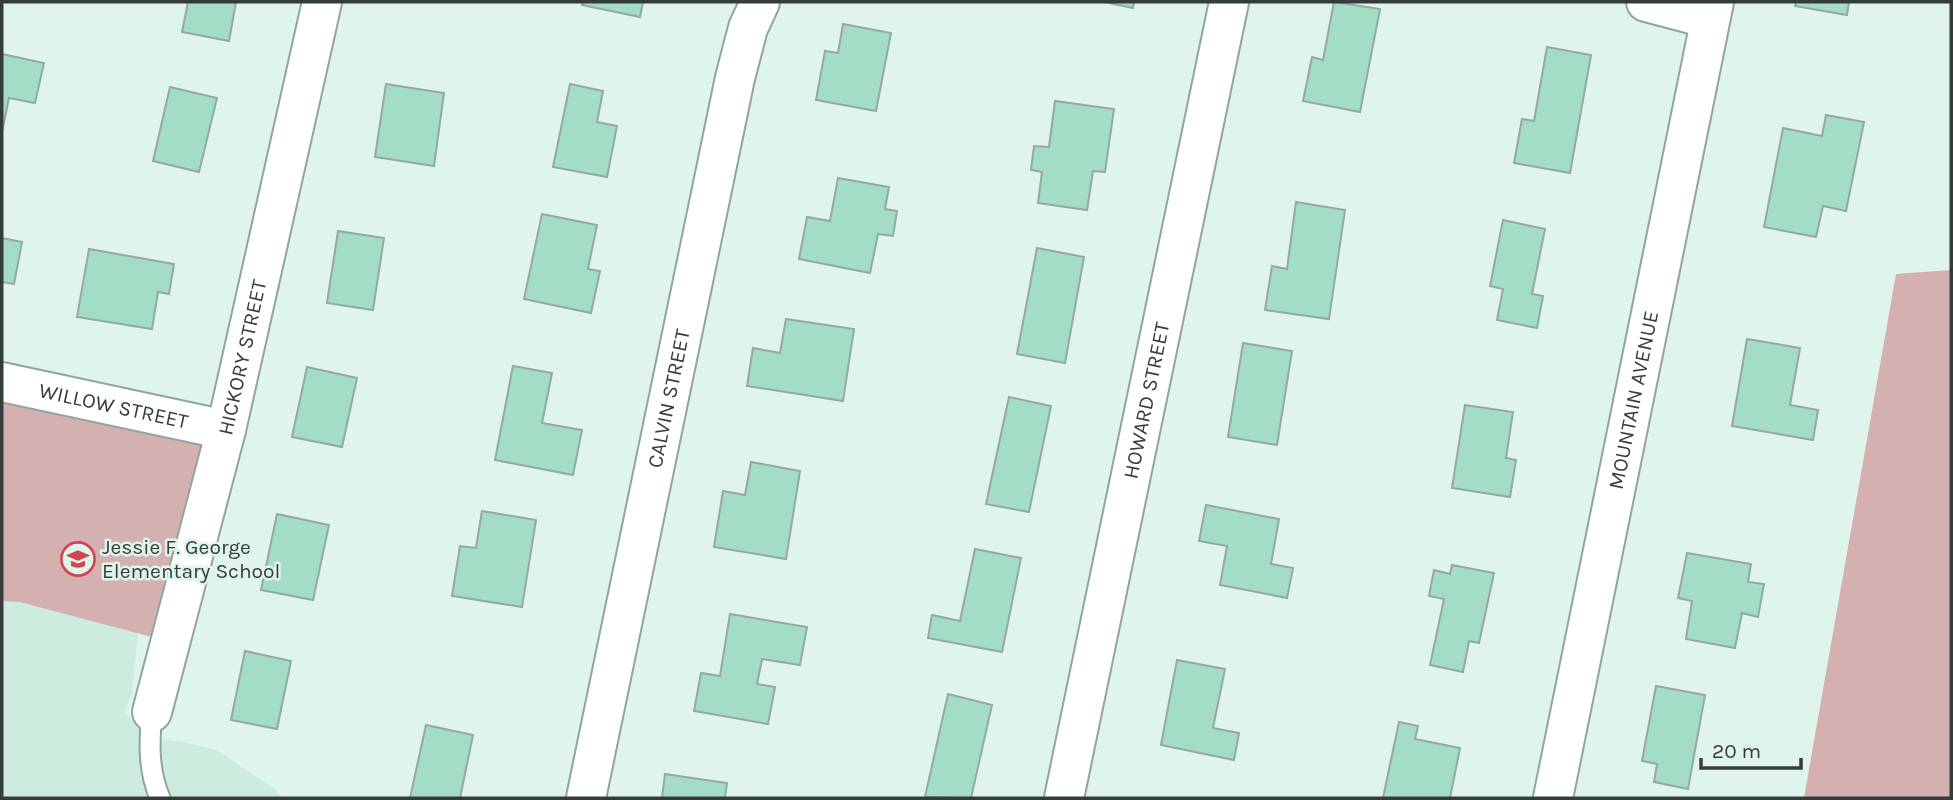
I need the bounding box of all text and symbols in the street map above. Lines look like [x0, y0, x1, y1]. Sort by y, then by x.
street label: HICKORY STREET [213, 277, 271, 437]
street label: MOUNTAIN AVENUE [1604, 309, 1663, 491]
street label: HOWARD STREET [1118, 319, 1174, 481]
street label: CALVIN STREET [643, 326, 695, 470]
street label: WILLOW STREET [37, 378, 191, 434]
place label: Jessie F. George Elementary School [102, 535, 280, 583]
school or university icon: Jessie F. George Elementary School [59, 540, 97, 578]
scale bar [1701, 726, 1801, 770]
text: 20 m [1712, 739, 1761, 763]

